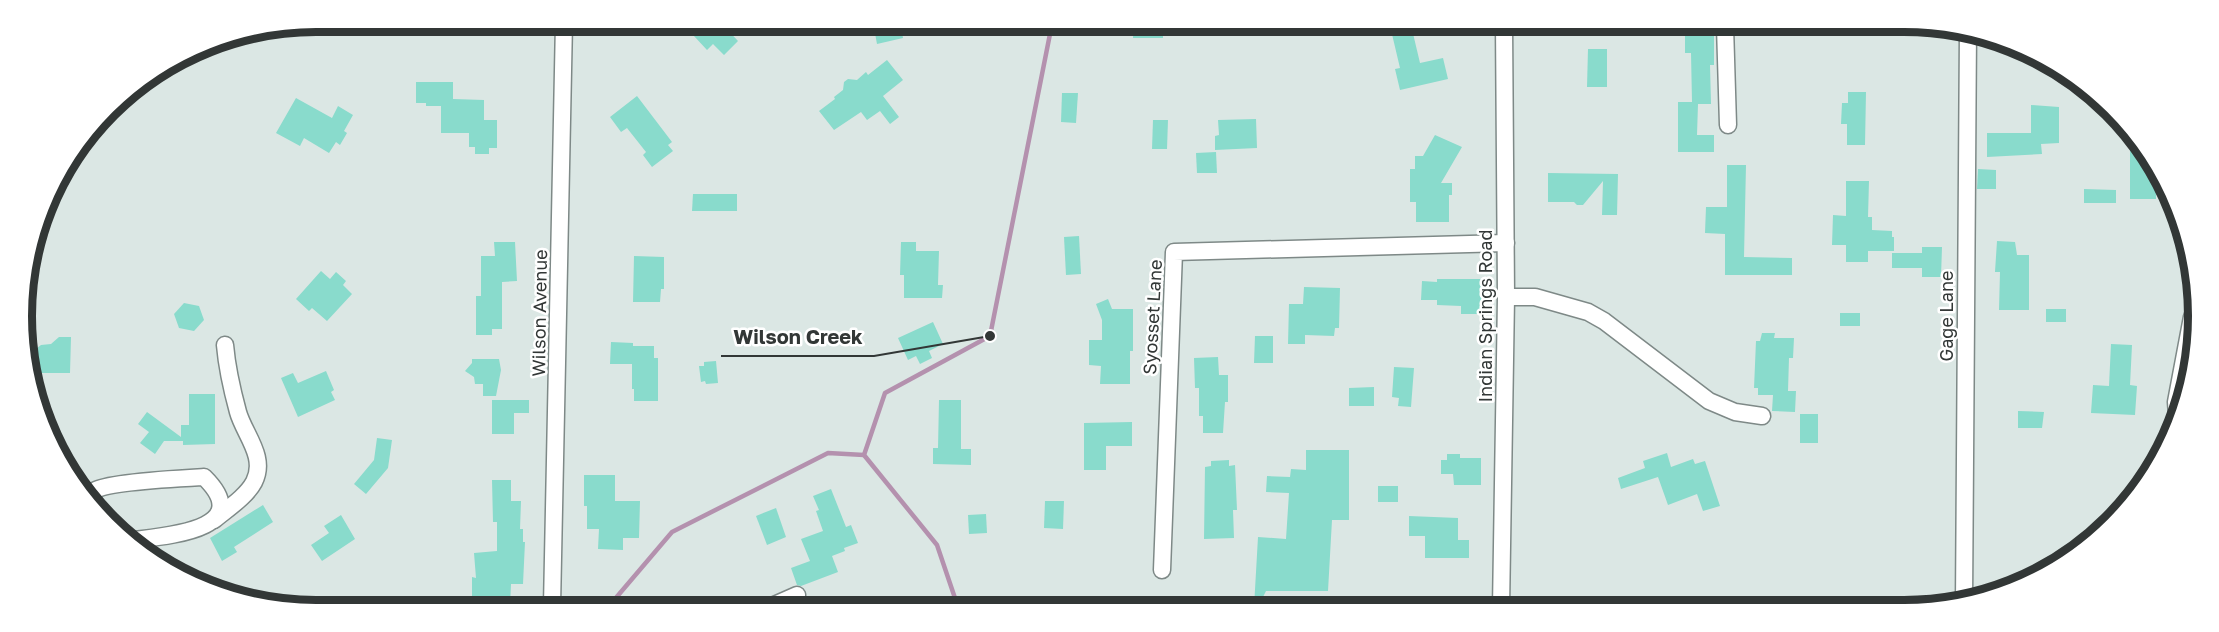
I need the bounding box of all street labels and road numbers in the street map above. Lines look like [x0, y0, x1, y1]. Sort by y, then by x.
street label: Indian Springs Road [1474, 229, 1496, 403]
street label: Wilson Avenue [527, 249, 551, 377]
street label: Syosset Lane [1138, 259, 1166, 375]
street label: Gage Lane [1935, 271, 1957, 362]

